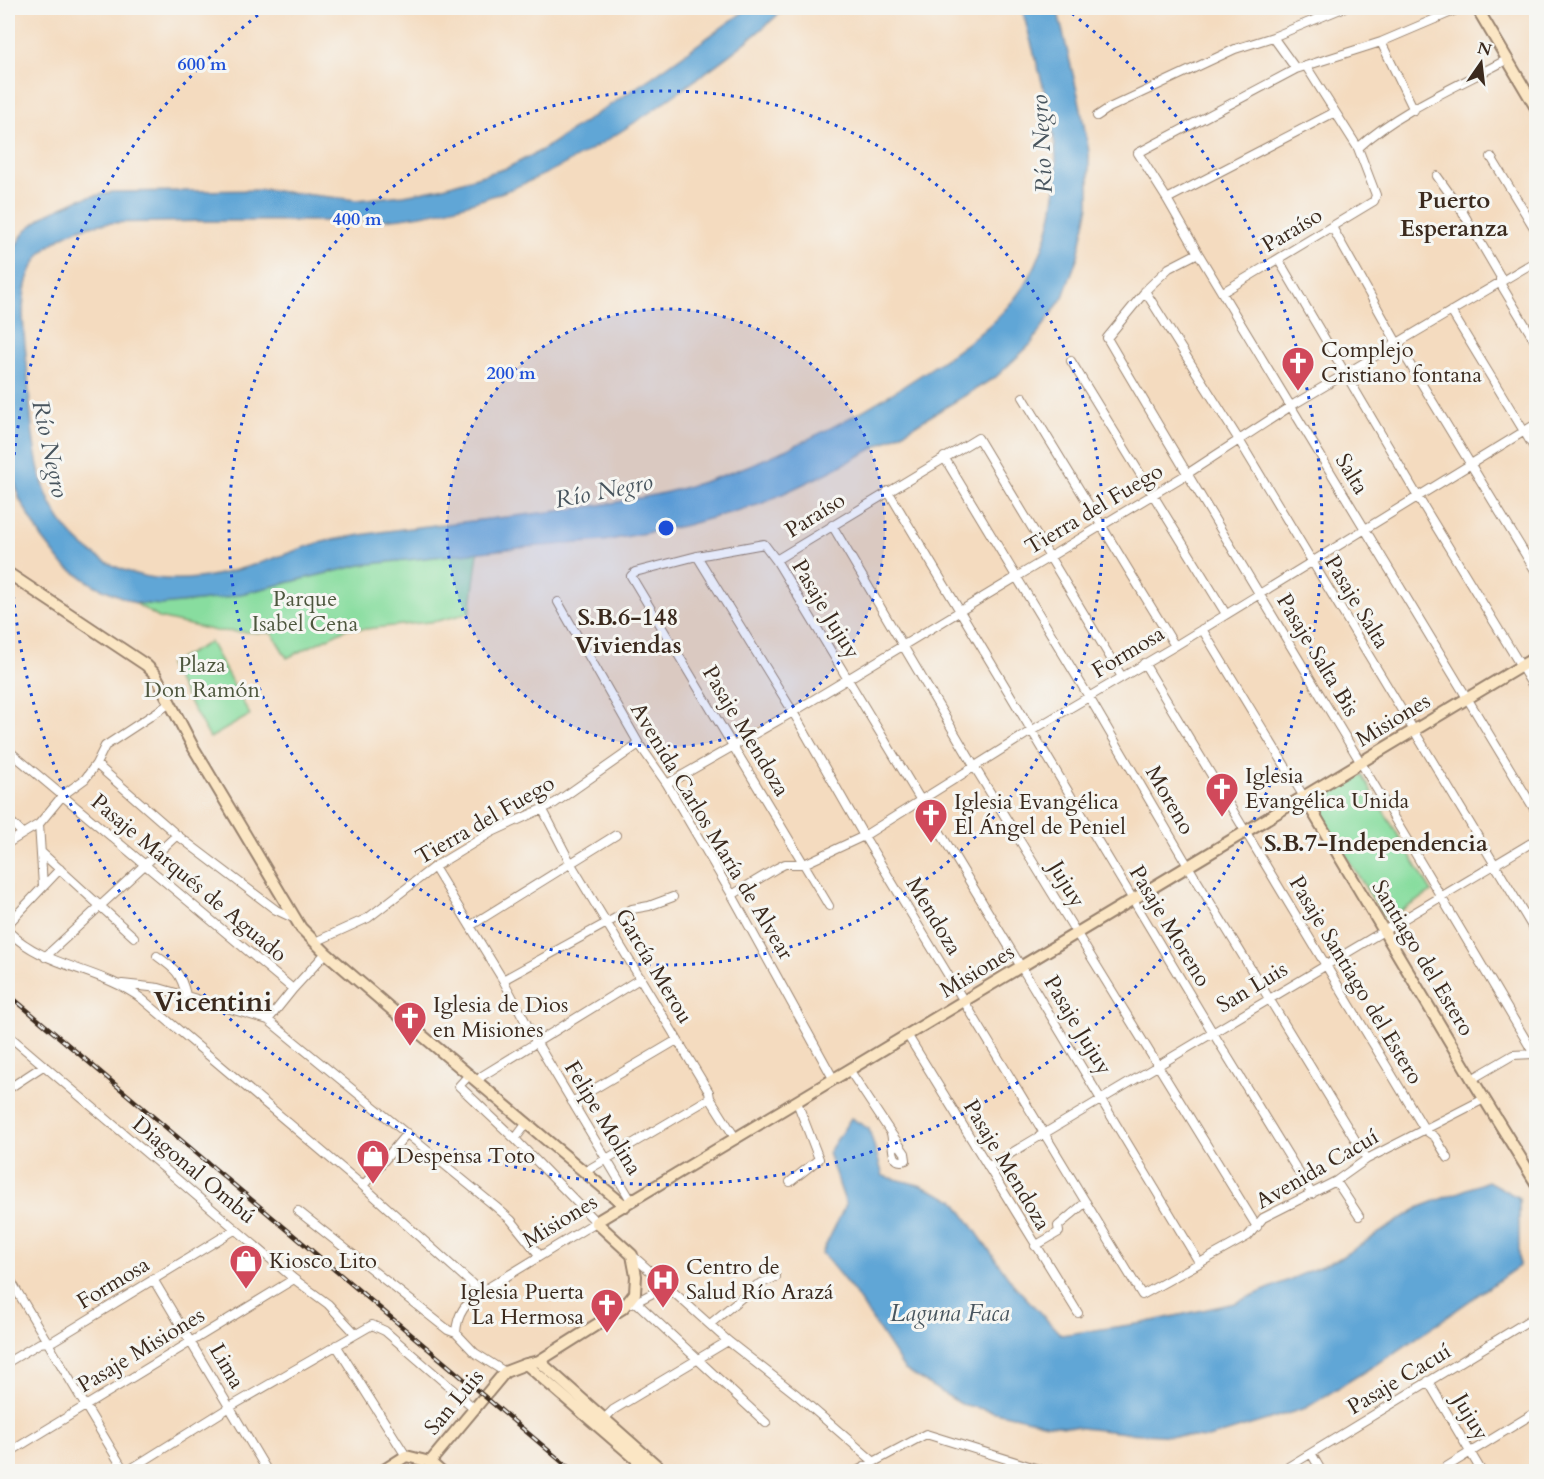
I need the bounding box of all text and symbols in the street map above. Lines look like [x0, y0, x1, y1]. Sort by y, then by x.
north arrow [1451, 33, 1511, 93]
text: N [1475, 37, 1494, 62]
text: 600 m [177, 52, 227, 77]
water label: Río Negro [1023, 94, 1061, 194]
district label: Puerto Esperanza [1400, 184, 1508, 245]
street label: Paraíso [1256, 200, 1328, 260]
text: 400 m [332, 207, 382, 232]
place label: Complejo Cristiano fontana [1321, 335, 1482, 390]
church icon: Complejo Cristiano fontana [1280, 345, 1316, 392]
text: 200 m [486, 361, 536, 386]
water label: Río Negro [24, 397, 76, 501]
street label: Salta [1328, 448, 1376, 500]
street label: Tierra del Fuego [1019, 456, 1169, 562]
water label: Río Negro [552, 465, 656, 517]
street label: Paraíso [779, 485, 851, 545]
centre of rings [656, 518, 676, 538]
street label: Pasaje Salta [1317, 550, 1397, 655]
street label: Pasaje Jujuy [785, 554, 868, 665]
park label: Parque Isabel Cena [252, 584, 359, 639]
street label: Pasaje Salta Bis [1269, 588, 1367, 722]
district label: S.B.6-148 Viviendas [574, 601, 682, 662]
street label: Formosa [1086, 618, 1170, 685]
park label: Plaza Don Ramón [144, 650, 260, 705]
street label: Pasaje Mendoza [695, 660, 797, 802]
street label: Misiones [1350, 686, 1436, 754]
street label: Avenida Carlos María de Alvear [623, 697, 801, 966]
street label: Moreno [1138, 760, 1202, 840]
place label: Iglesia Evangélica Unida [1245, 761, 1410, 816]
street label: Tierra del Fuego [410, 768, 560, 872]
church icon: Iglesia Evangélica Unida [1204, 771, 1240, 818]
street label: Pasaje Marqués de Aguado [85, 787, 294, 969]
place label: Iglesia Evangélica El Ángel de Peniel [954, 787, 1126, 842]
church icon: Iglesia Evangélica El Ángel de Peniel [913, 797, 949, 844]
district label: S.B.7-Independencia [1264, 827, 1488, 860]
street label: Jujuy [1040, 853, 1093, 913]
street label: Pasaje Moreno [1122, 860, 1218, 992]
street label: Pasaje Santiago del Estero [1282, 870, 1430, 1090]
street label: Mendoza [899, 871, 969, 961]
street label: Santiago del Estero [1365, 874, 1481, 1042]
street label: García Merou [608, 903, 700, 1029]
street label: Misiones [934, 937, 1020, 1005]
street label: San Luis [1211, 954, 1293, 1020]
street label: Pasaje Jujuy [1037, 970, 1120, 1081]
district label: Vicentini [154, 983, 273, 1021]
place label: Iglesia de Dios en Misiones [433, 990, 568, 1045]
church icon: Iglesia de Dios en Misiones [392, 1000, 428, 1047]
street label: Felipe Molina [557, 1055, 649, 1181]
street label: Pasaje Mendoza [956, 1094, 1058, 1236]
street label: Diagonal Ombú [126, 1109, 262, 1231]
street label: Avenida Cacuí [1250, 1122, 1384, 1216]
shop icon: Despensa Toto [355, 1138, 391, 1185]
place label: Despensa Toto [396, 1141, 535, 1171]
street label: Misiones [517, 1187, 603, 1255]
shop icon: Kiosco Lito [228, 1243, 264, 1290]
place label: Kiosco Lito [269, 1246, 377, 1276]
street label: Formosa [71, 1249, 155, 1316]
place label: Centro de Salud Río Arazá [686, 1252, 834, 1307]
hospital icon: Centro de Salud Río Arazá [645, 1262, 681, 1309]
place label: Iglesia Puerta La Hermosa [460, 1277, 584, 1332]
church icon: Iglesia Puerta La Hermosa [589, 1287, 625, 1334]
water label: Laguna Faca [890, 1297, 1010, 1330]
street label: Pasaje Misiones [72, 1300, 210, 1400]
street label: Pasaje Cacuí [1342, 1336, 1456, 1422]
street label: Lima [202, 1338, 252, 1395]
street label: San Luis [417, 1363, 491, 1441]
street label: Jujuy [1444, 1386, 1497, 1446]

